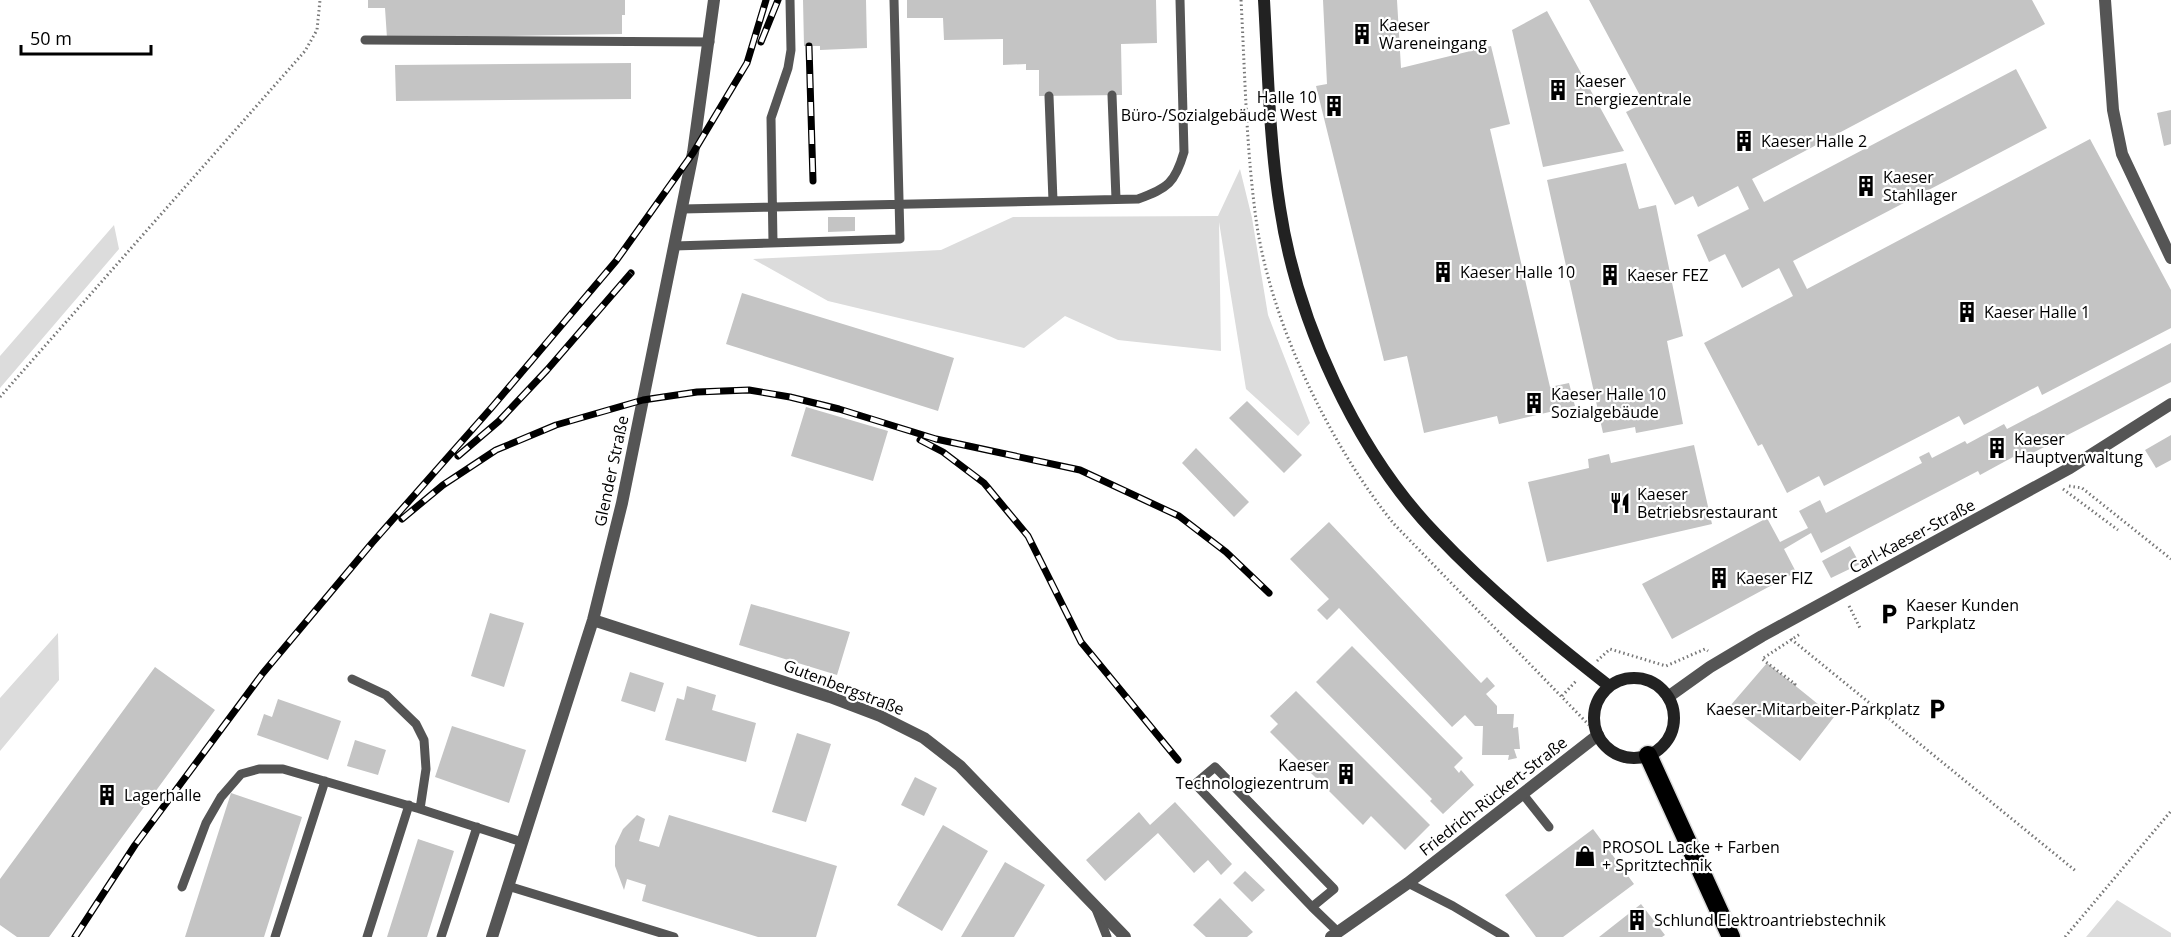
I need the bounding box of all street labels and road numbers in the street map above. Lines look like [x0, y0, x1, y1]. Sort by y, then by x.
street label: Glender Straße [589, 414, 633, 528]
street label: Carl-Kaeser-Straße [1845, 494, 1979, 578]
street label: Gutenbergstraße [780, 654, 908, 720]
street label: Friedrich-Rückert-Straße [1415, 731, 1571, 861]

